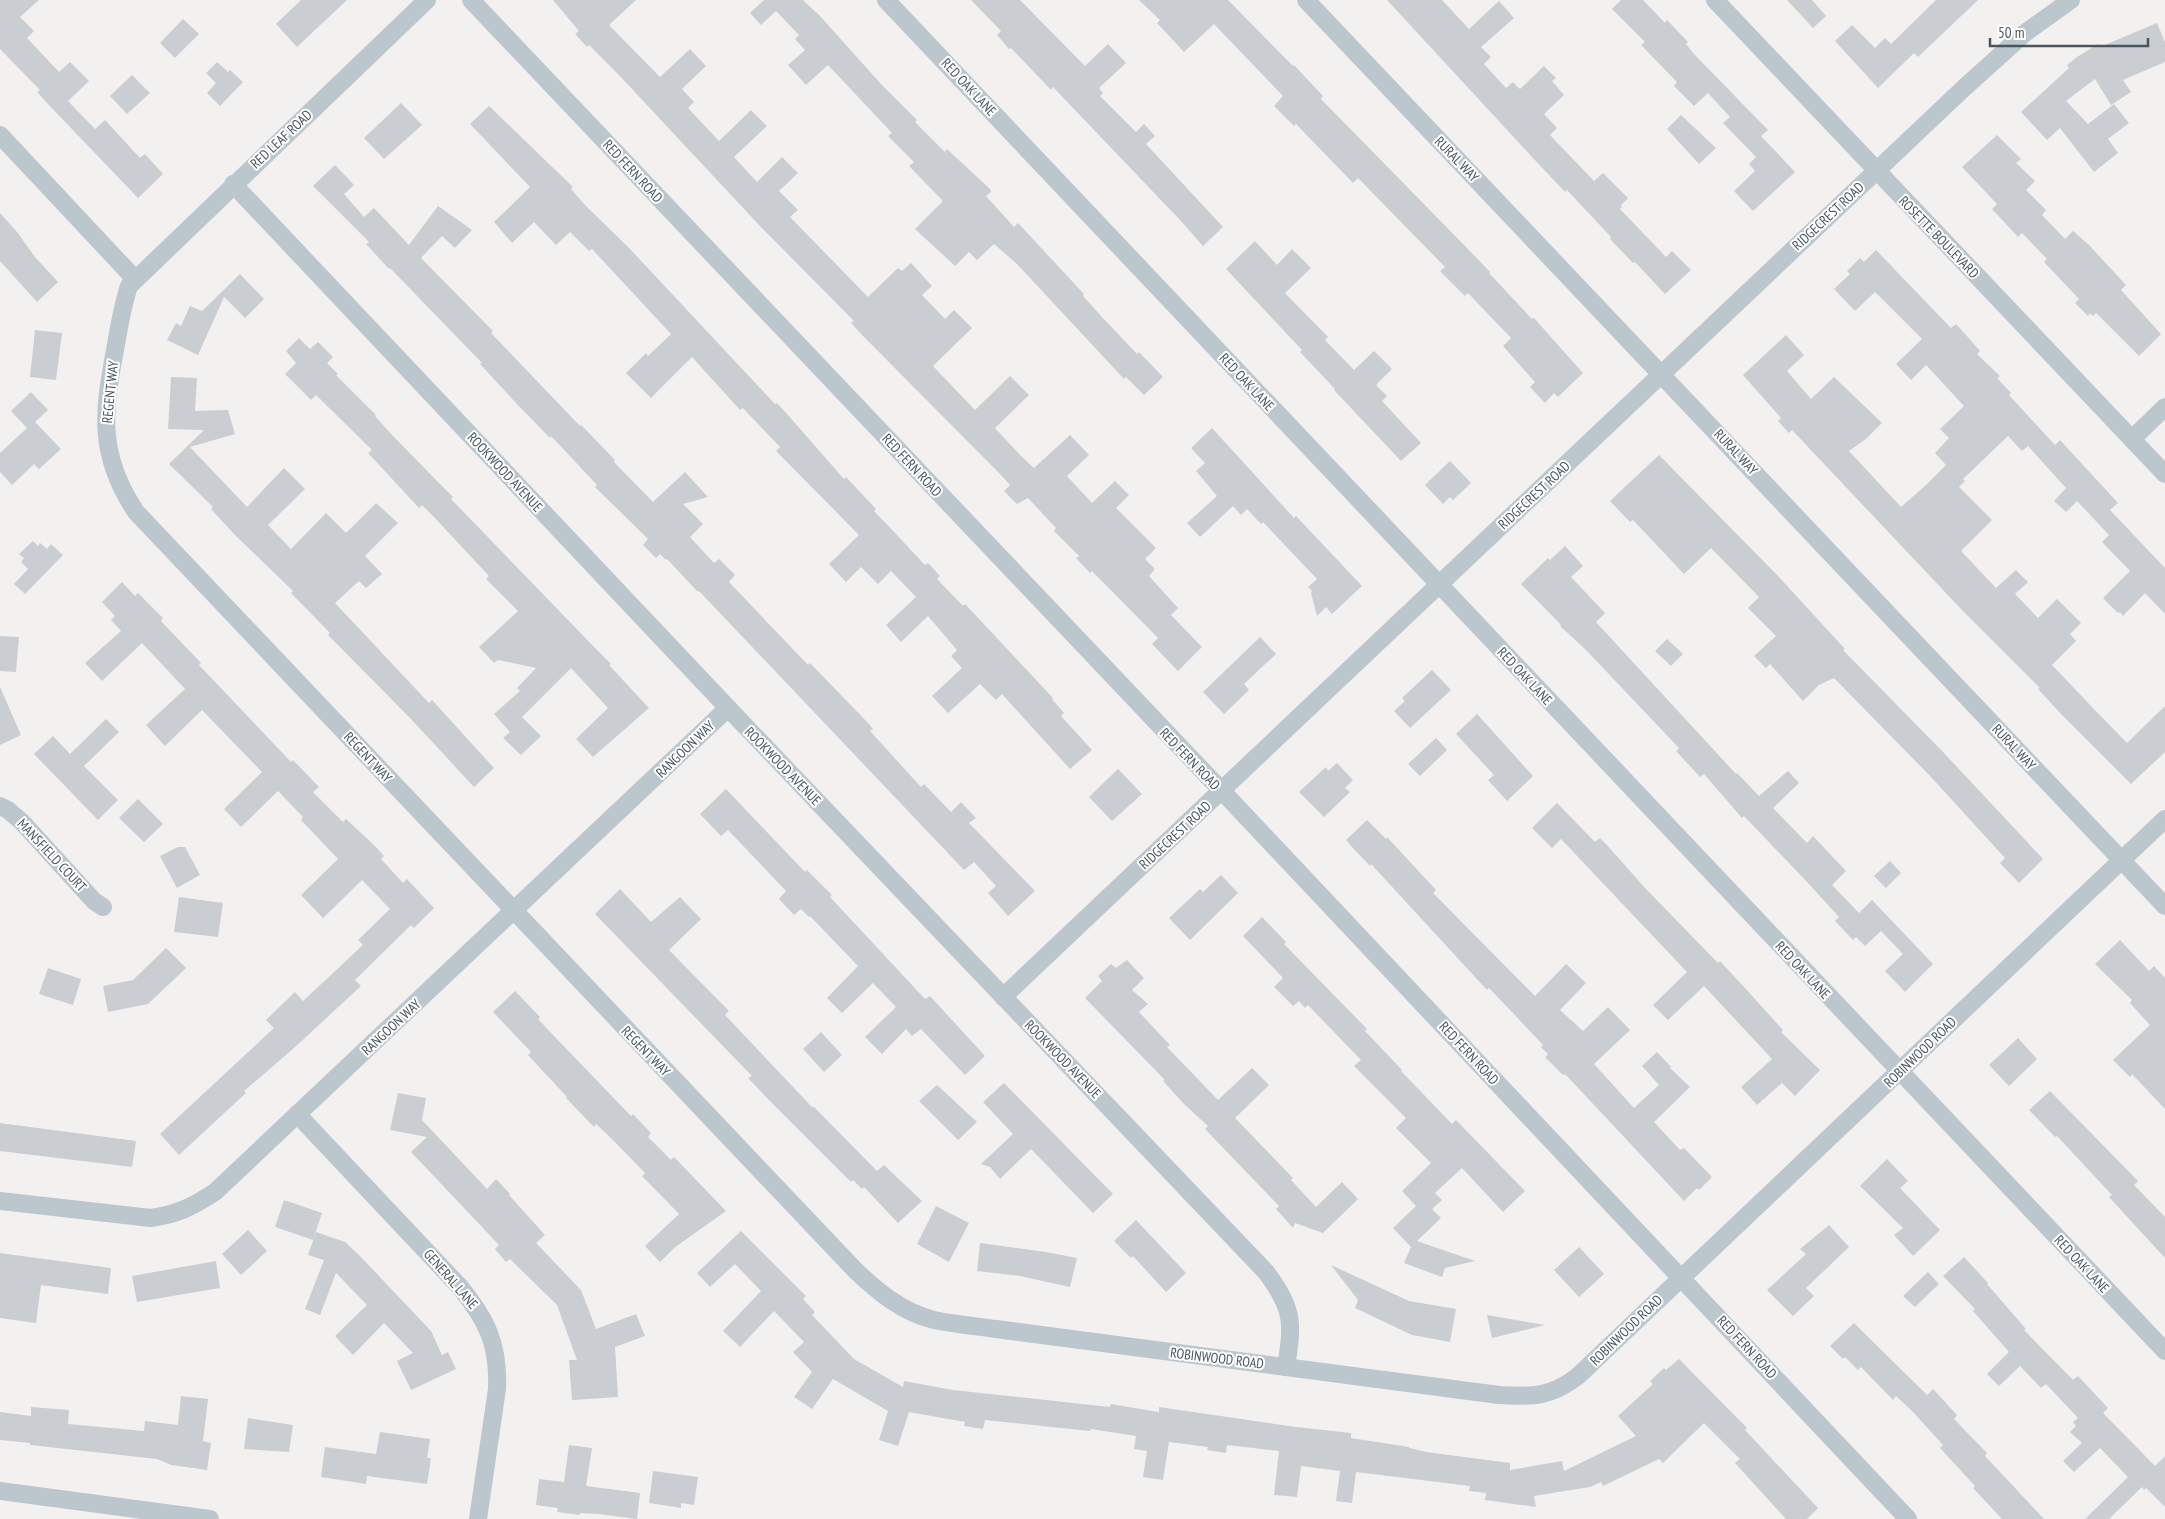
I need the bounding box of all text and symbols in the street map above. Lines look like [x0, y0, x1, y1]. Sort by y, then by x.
scale bar [1990, 15, 2148, 47]
text: 50 m [1998, 23, 2024, 42]
street label: RED OAK LANE [938, 54, 1000, 120]
street label: RED LEAF ROAD [246, 106, 316, 172]
street label: RURAL WAY [1431, 132, 1483, 186]
street label: RED FERN ROAD [599, 136, 667, 206]
street label: RIDGECREST ROAD [1788, 178, 1868, 254]
street label: ROSETTE BOULEVARD [1895, 192, 1983, 282]
street label: RED OAK LANE [1216, 349, 1278, 415]
street label: REGENT WAY [98, 359, 122, 424]
street label: RURAL WAY [1710, 425, 1762, 479]
street label: ROOKWOOD AVENUE [464, 428, 546, 516]
street label: RED FERN ROAD [878, 430, 946, 500]
street label: RIDGECREST ROAD [1494, 457, 1574, 533]
street label: RED OAK LANE [1494, 643, 1556, 709]
street label: RANGOON WAY [652, 716, 718, 781]
street label: RURAL WAY [1988, 720, 2040, 774]
street label: ROOKWOOD AVENUE [741, 723, 825, 809]
street label: RED FERN ROAD [1156, 724, 1224, 794]
street label: REGENT WAY [340, 728, 396, 787]
street label: RIDGECREST ROAD [1135, 797, 1215, 873]
street label: MANSFIELD COURT [13, 815, 91, 896]
street label: RED OAK LANE [1772, 937, 1834, 1003]
street label: RANGOON WAY [358, 995, 425, 1059]
street label: ROBINWOOD ROAD [1880, 1013, 1960, 1091]
street label: ROOKWOOD AVENUE [1021, 1016, 1105, 1102]
street label: RED FERN ROAD [1435, 1018, 1503, 1088]
street label: REGENT WAY [618, 1022, 675, 1080]
street label: RED OAK LANE [2051, 1231, 2113, 1297]
street label: GENERAL LANE [420, 1245, 482, 1313]
street label: ROBINWOOD ROAD [1586, 1291, 1666, 1369]
street label: RED FERN ROAD [1713, 1312, 1781, 1382]
street label: ROBINWOOD ROAD [1169, 1343, 1265, 1373]

